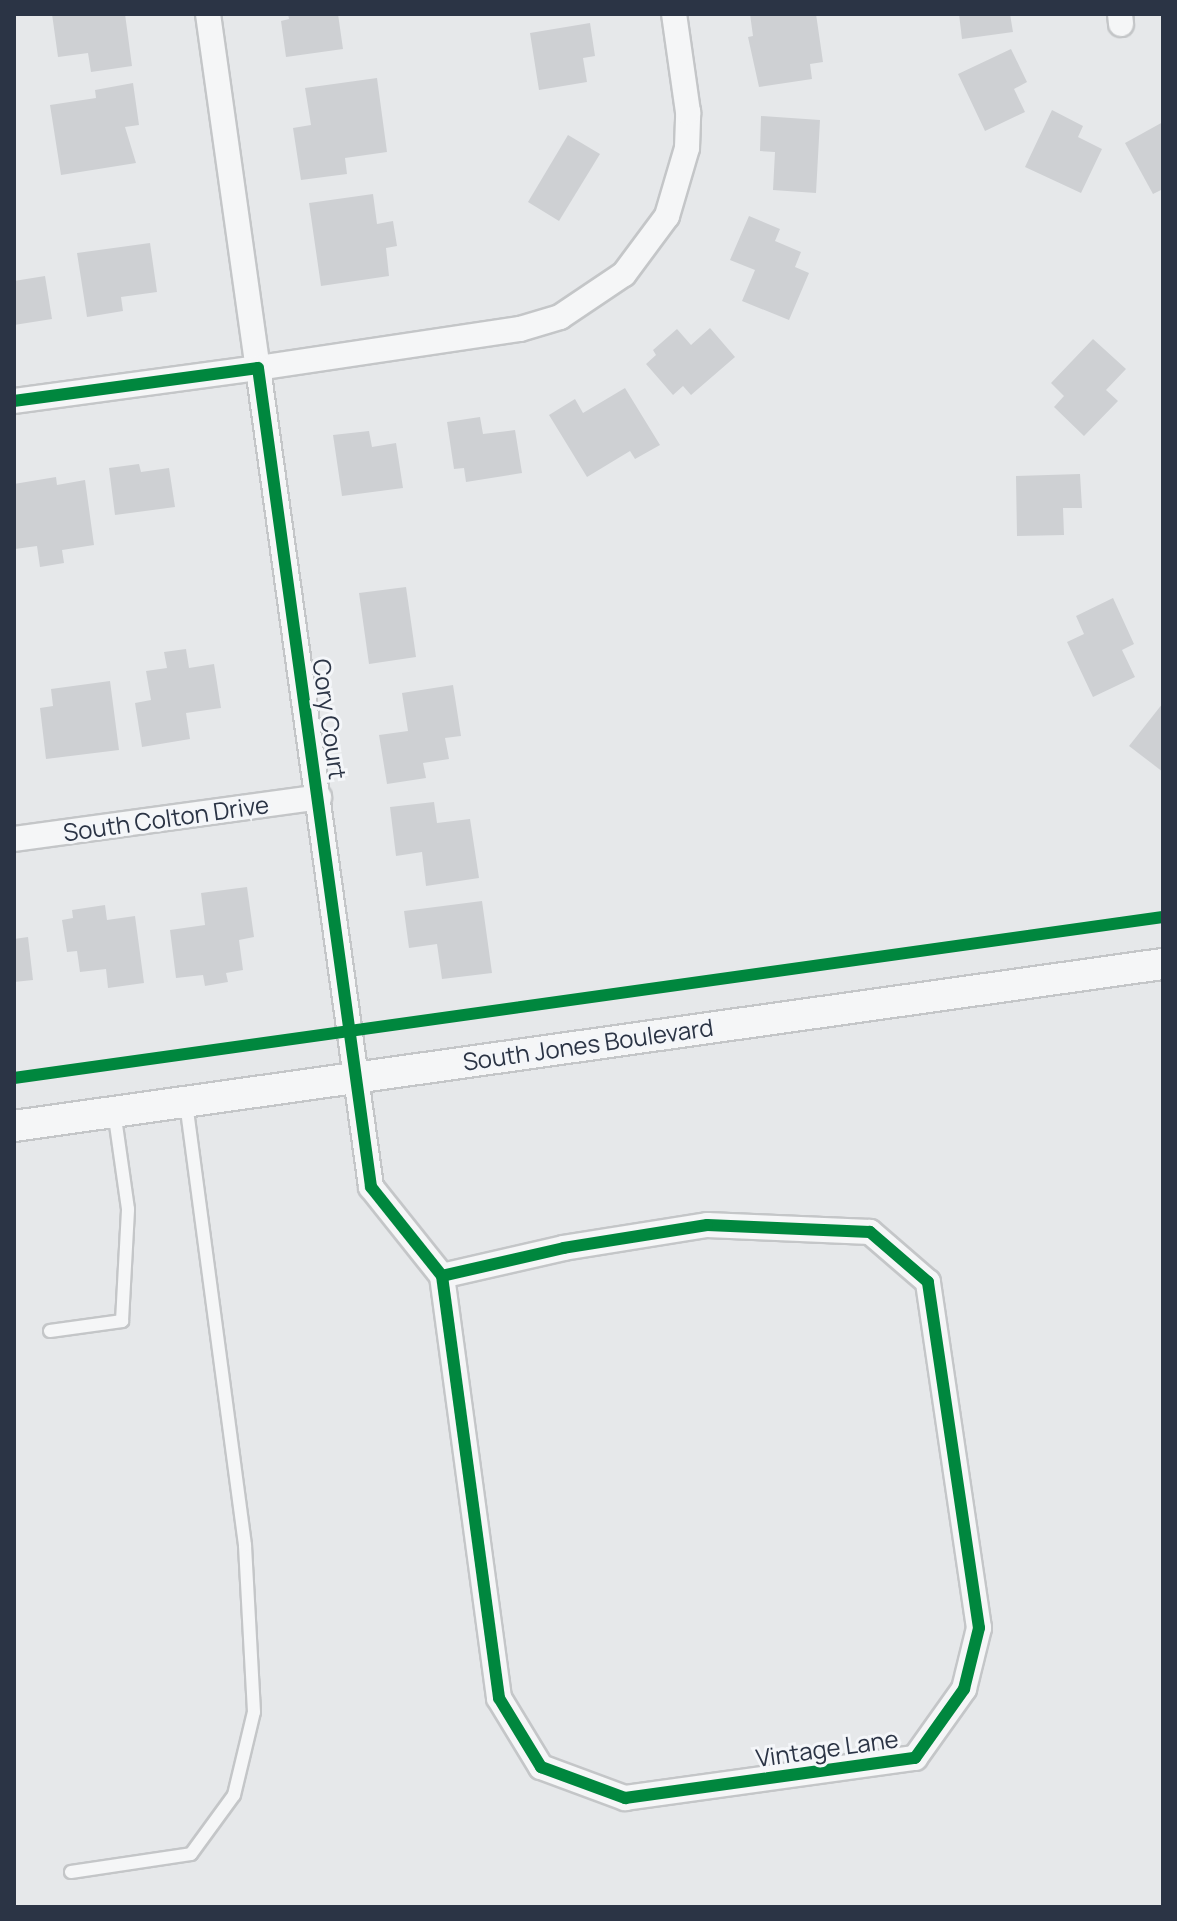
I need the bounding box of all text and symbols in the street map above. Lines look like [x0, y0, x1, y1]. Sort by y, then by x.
street label: Cory Court [307, 657, 353, 781]
street label: South Colton Drive [61, 789, 271, 847]
street label: South Jones Boulevard [461, 1012, 715, 1076]
street label: Vintage Lane [754, 1724, 900, 1772]

